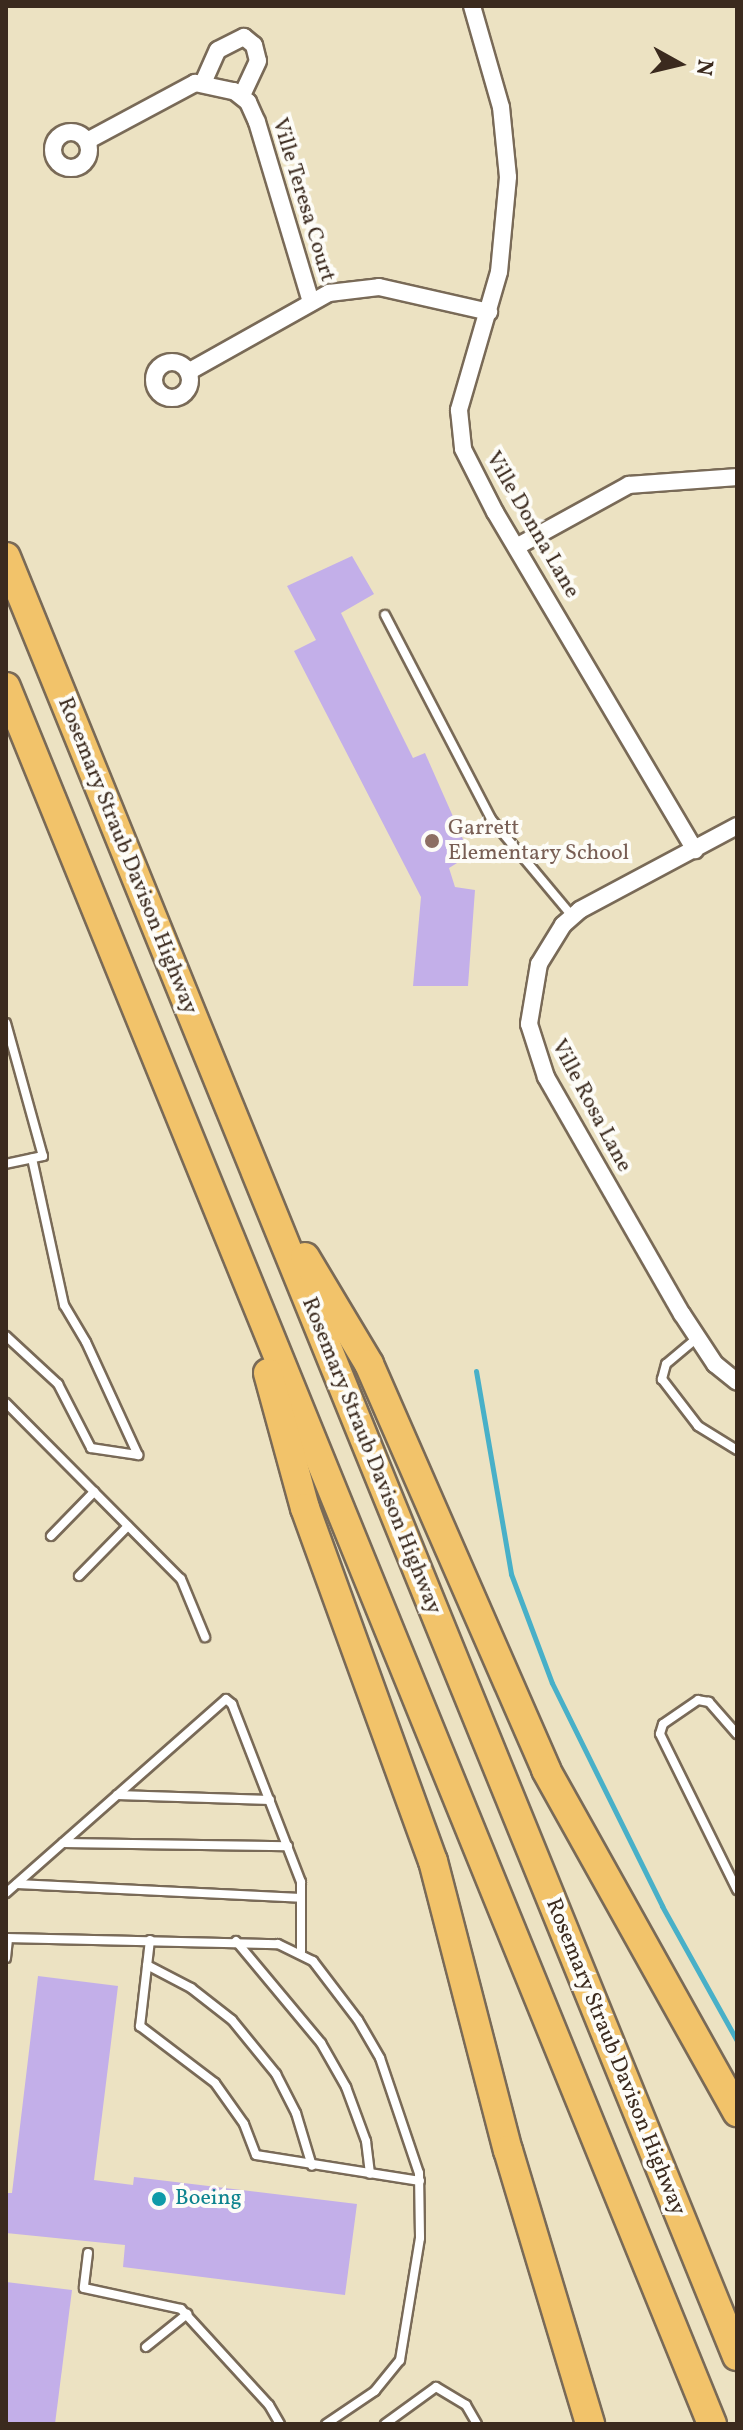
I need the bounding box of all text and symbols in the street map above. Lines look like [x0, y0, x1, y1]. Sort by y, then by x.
north arrow [639, 24, 719, 104]
text: N [687, 57, 720, 77]
street label: Ville Teresa Court [265, 115, 341, 285]
street label: Ville Donna Lane [479, 447, 585, 603]
street label: Rosemary Straub Davison Highway [51, 693, 203, 1019]
place label: Garrett Elementary School [448, 815, 630, 866]
marker: Garrett Elementary School [423, 832, 441, 850]
street label: Ville Rosa Lane [545, 1035, 637, 1177]
street label: Rosemary Straub Davison Highway [295, 1293, 447, 1619]
street label: Rosemary Straub Davison Highway [539, 1894, 691, 2220]
place label: Boeing [175, 2186, 242, 2212]
marker: Boeing [150, 2190, 168, 2208]

